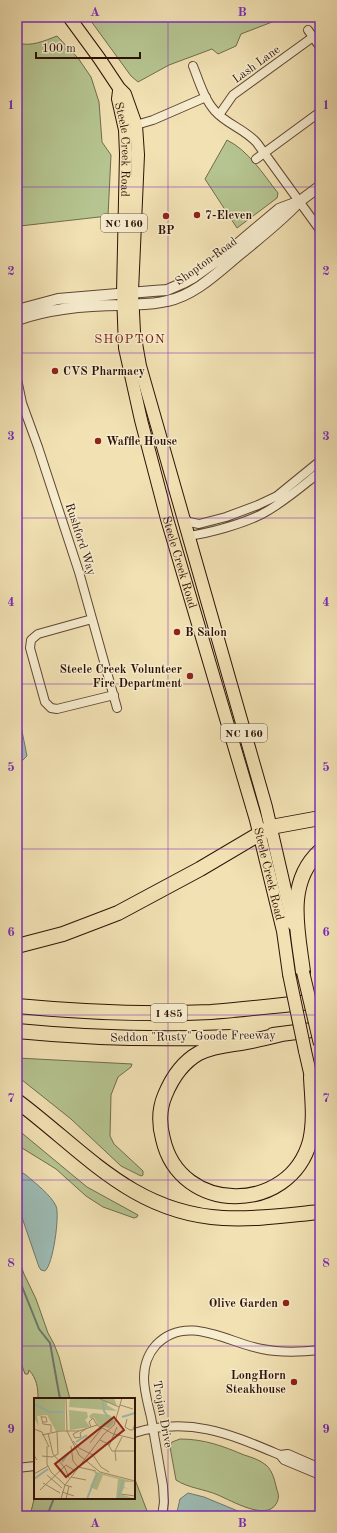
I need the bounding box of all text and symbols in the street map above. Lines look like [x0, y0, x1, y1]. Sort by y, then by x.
text: A [90, 6, 100, 19]
text: B [237, 6, 247, 19]
scale bar [36, 34, 140, 60]
text: 100 m [42, 43, 76, 55]
street label: Lash Lane [231, 44, 283, 86]
text: 1 [7, 99, 15, 112]
text: 1 [322, 99, 330, 112]
street label: Steele Creek Road [112, 101, 131, 197]
marker: 7-Eleven [192, 210, 202, 220]
place label: 7-Eleven [205, 210, 252, 222]
marker: BP [161, 211, 171, 221]
road number: NC 160 [101, 214, 147, 232]
place label: BP [158, 225, 174, 237]
street label: Shopton Road [174, 236, 240, 288]
text: 2 [7, 265, 15, 278]
text: 2 [322, 265, 330, 278]
district label: SHOPTON [94, 333, 166, 346]
marker: CVS Pharmacy [50, 366, 60, 376]
place label: CVS Pharmacy [63, 366, 145, 378]
text: 3 [7, 430, 15, 443]
text: 3 [322, 430, 330, 443]
marker: Waffle House [93, 436, 103, 446]
place label: Waffle House [106, 436, 178, 448]
street label: Rushford Way [63, 502, 98, 577]
street label: Steele Creek Road [160, 515, 198, 610]
text: 4 [7, 596, 15, 609]
text: 4 [322, 596, 330, 609]
marker: B Salon [172, 627, 182, 637]
place label: B Salon [185, 627, 227, 639]
place label: Steele Creek Volunteer Fire Department [60, 664, 183, 690]
marker: Steele Creek Volunteer Fire Department [185, 671, 195, 681]
road number: NC 160 [221, 724, 267, 742]
text: 5 [7, 761, 15, 774]
text: 5 [322, 761, 330, 774]
street label: Steele Creek Road [251, 826, 285, 921]
text: 6 [7, 926, 15, 939]
text: 6 [322, 926, 330, 939]
road number: I 485 [151, 1004, 187, 1022]
street label: Seddon "Rusty" Goode Freeway [110, 1030, 277, 1044]
text: 7 [7, 1092, 15, 1105]
text: 7 [322, 1092, 330, 1105]
text: 8 [7, 1257, 15, 1270]
text: 8 [322, 1257, 330, 1270]
place label: Olive Garden [209, 1298, 278, 1310]
marker: Olive Garden [281, 1298, 291, 1308]
place label: LongHorn Steakhouse [226, 1370, 286, 1396]
marker: LongHorn Steakhouse [289, 1377, 299, 1387]
street label: Trojan Drive [150, 1380, 174, 1449]
inset map [34, 1398, 135, 1499]
text: 9 [7, 1423, 15, 1436]
text: 9 [322, 1423, 330, 1436]
text: A [90, 1517, 100, 1530]
text: B [237, 1517, 247, 1530]

